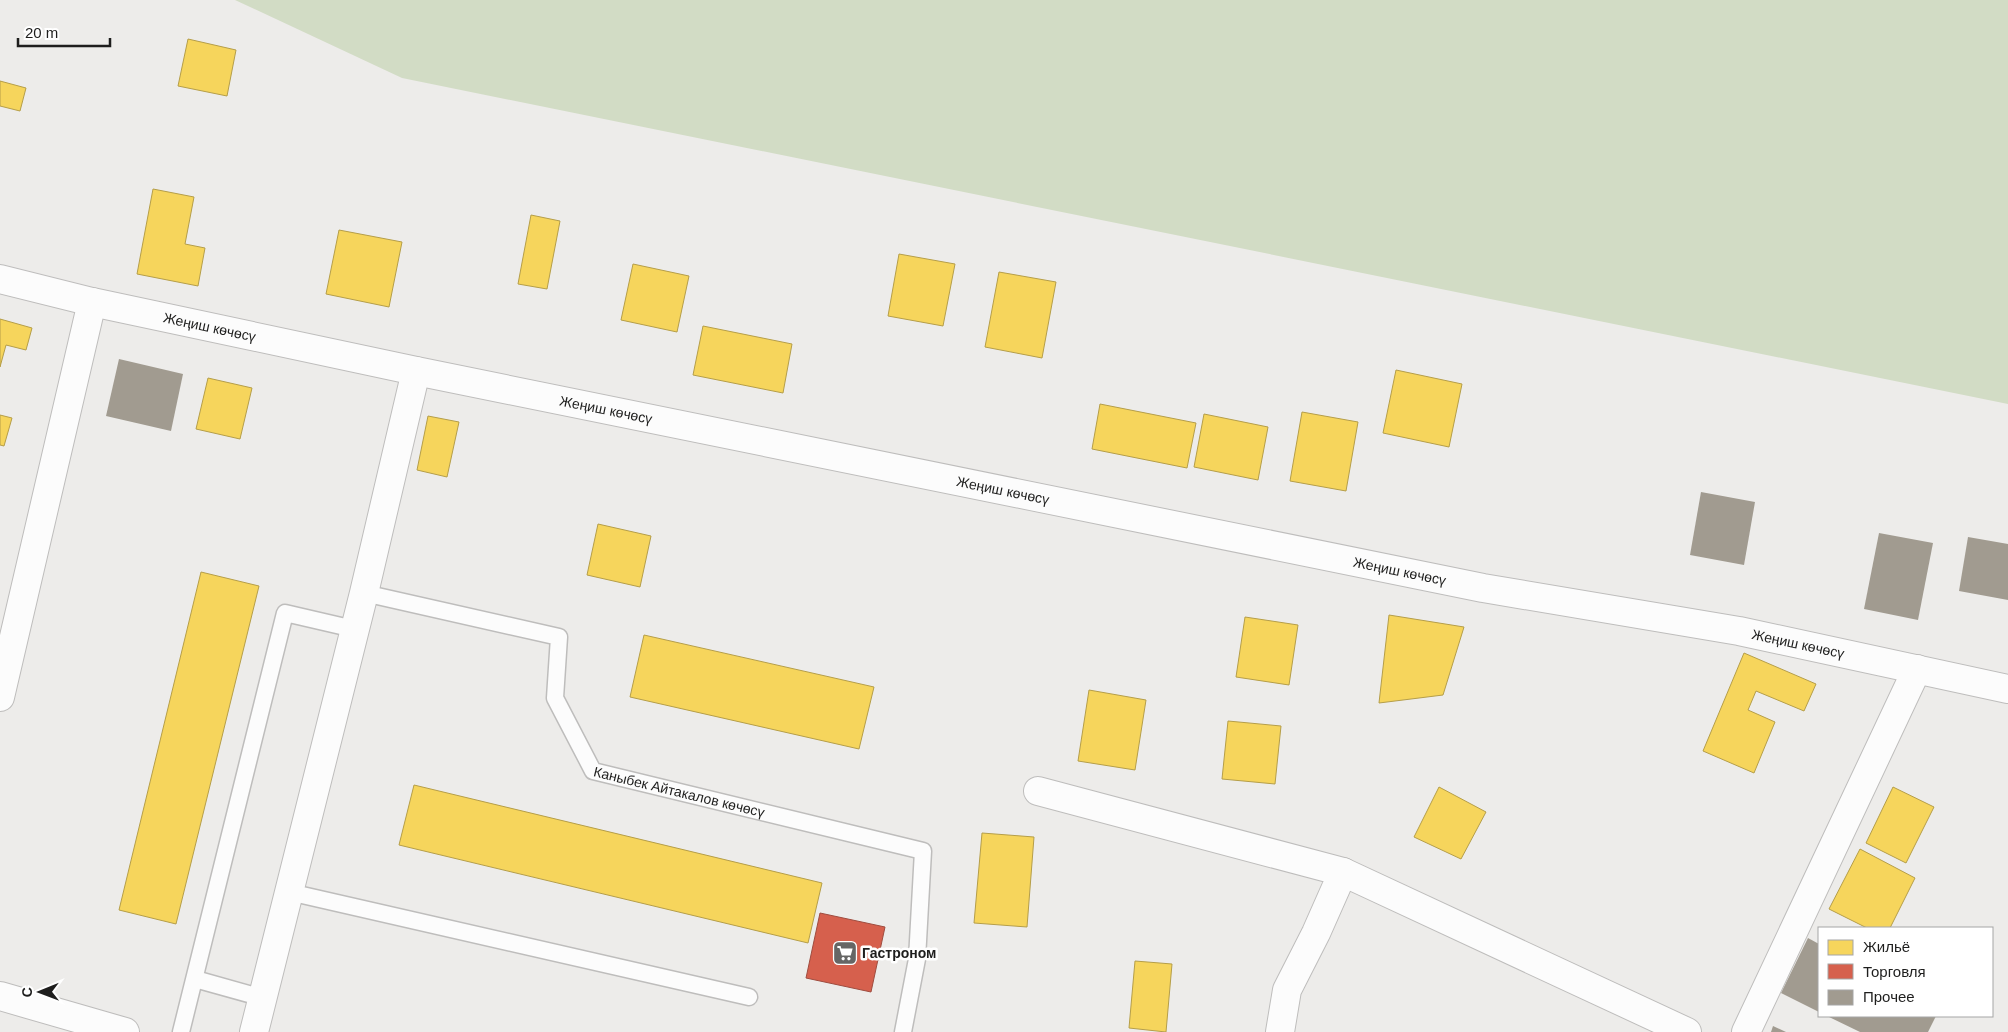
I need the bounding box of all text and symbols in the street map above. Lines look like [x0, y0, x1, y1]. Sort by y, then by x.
scale bar [18, 15, 110, 47]
text: 20 m [25, 24, 58, 41]
street label: Жеңиш көчөсү [162, 309, 257, 345]
street label: Жеңиш көчөсү [558, 392, 654, 427]
street label: Жеңиш көчөсү [955, 473, 1051, 508]
street label: Жеңиш көчөсү [1352, 554, 1448, 588]
street label: Жеңиш көчөсү [1750, 626, 1846, 662]
street label: Каныбек Айтакалов көчөсү [592, 763, 766, 820]
legend [1818, 927, 1993, 1017]
text: Жильё [1863, 938, 1910, 955]
supermarket icon: Гастроном [832, 940, 858, 966]
place label: Гастроном [862, 945, 936, 961]
text: Торговля [1863, 963, 1926, 980]
north arrow [15, 967, 65, 1017]
text: С [19, 987, 35, 997]
text: Прочее [1863, 988, 1915, 1005]

